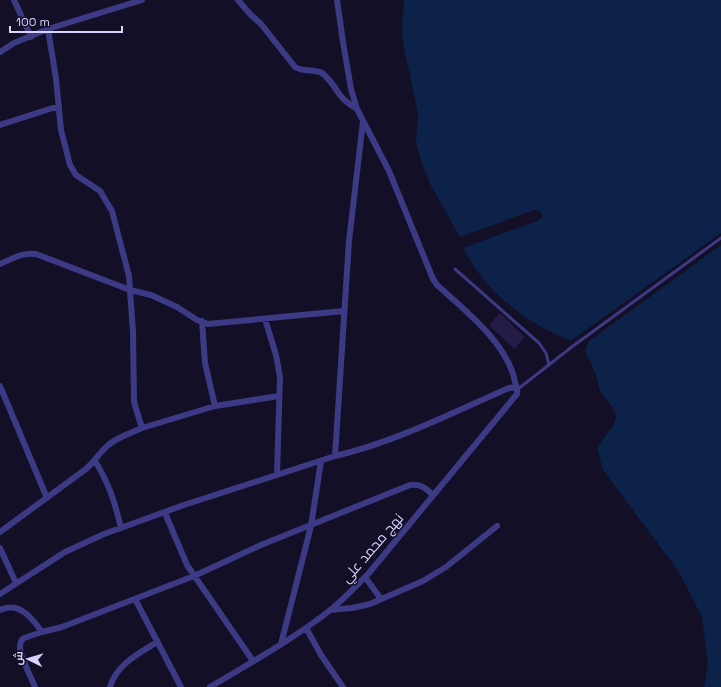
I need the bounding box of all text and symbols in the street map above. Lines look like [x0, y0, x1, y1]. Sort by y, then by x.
scale bar [10, 8, 122, 34]
text: 100 m [16, 14, 50, 30]
street label: نهج محمد علي [337, 510, 409, 588]
north arrow [8, 639, 48, 679]
text: ش [10, 650, 26, 666]

